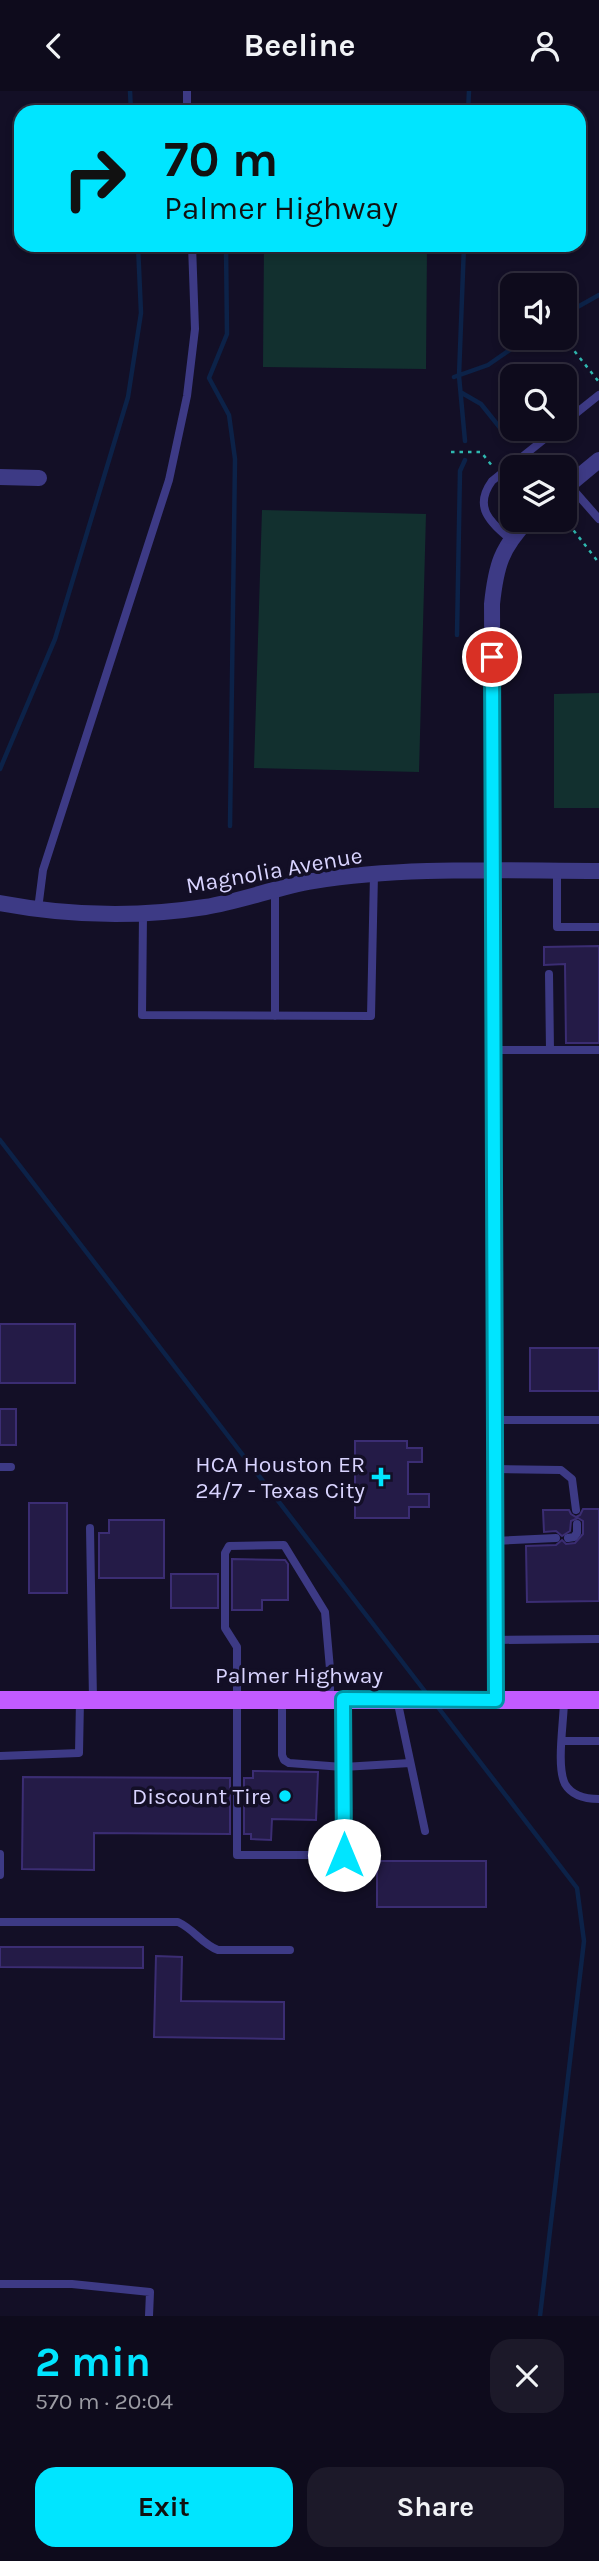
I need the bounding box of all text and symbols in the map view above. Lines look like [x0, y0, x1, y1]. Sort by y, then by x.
icon: back [35, 27, 73, 65]
text: Beeline [244, 27, 355, 64]
icon: person [526, 27, 564, 65]
text: 70 m [164, 131, 278, 188]
icon: right [49, 133, 140, 224]
text: Palmer Highway [164, 190, 398, 227]
map controls [500, 273, 577, 532]
button: sound [500, 273, 577, 350]
button: search [500, 364, 577, 441]
button: layers [500, 455, 577, 532]
pin [462, 627, 522, 687]
icon: arrive [473, 638, 511, 676]
street label: Magnolia Avenue [184, 842, 364, 899]
place label: HCA Houston ER 24/7 - Texas City [195, 1451, 365, 1504]
marker: HCA Houston ER 24/7 - Texas City [371, 1467, 391, 1487]
street label: Palmer Highway [215, 1662, 383, 1689]
place label: Discount Tire [132, 1783, 271, 1810]
marker: Discount Tire [277, 1788, 293, 1804]
position arrow [307, 1818, 381, 1892]
text: 2 min [35, 2337, 151, 2387]
button: close [490, 2339, 564, 2413]
text: 570 m · 20:04 [35, 2388, 173, 2415]
button: Exit [35, 2467, 293, 2547]
button: Share [307, 2467, 564, 2547]

